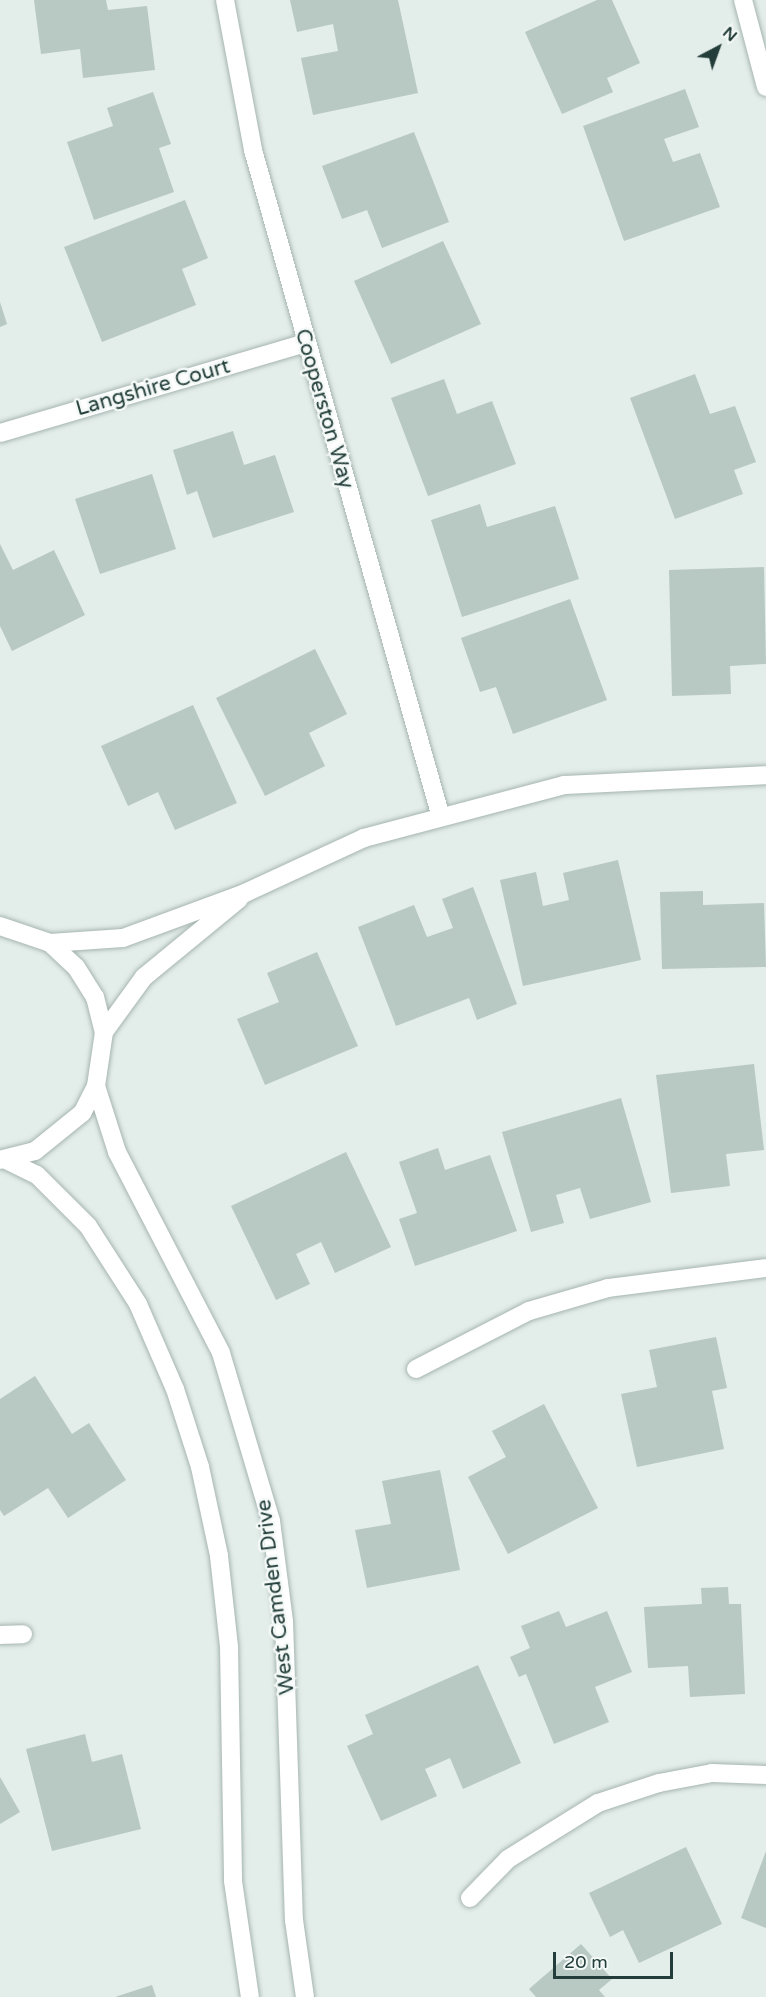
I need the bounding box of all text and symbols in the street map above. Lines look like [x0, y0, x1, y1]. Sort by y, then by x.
north arrow [688, 18, 748, 78]
text: N [718, 23, 741, 46]
street label: Cooperston Way [289, 326, 359, 492]
street label: Langshire Court [73, 354, 233, 422]
street label: West Camden Drive [252, 1498, 300, 1696]
scale bar [556, 1940, 676, 1978]
text: 20 m [564, 1951, 608, 1973]

